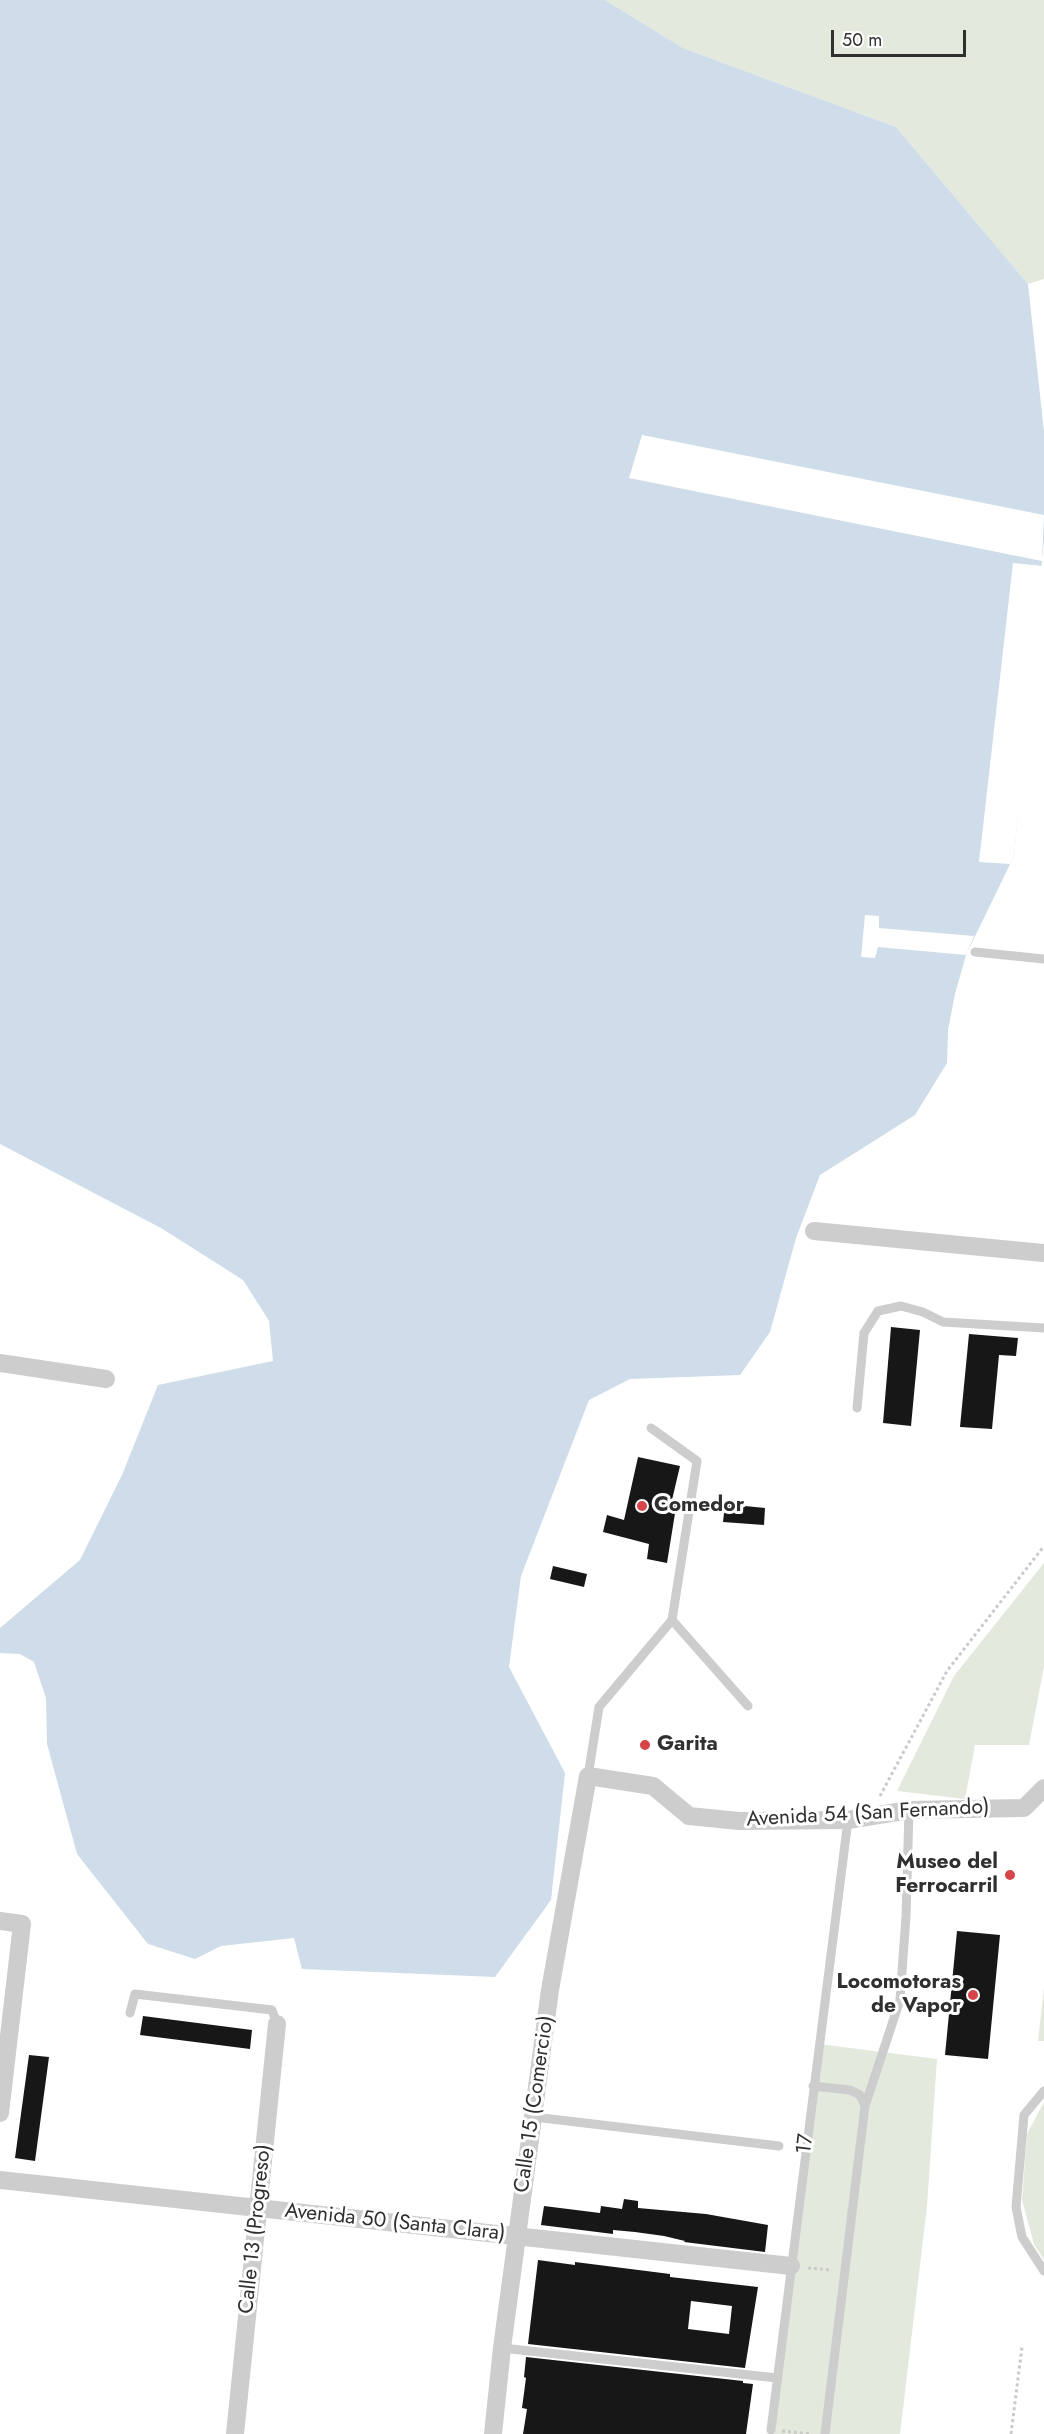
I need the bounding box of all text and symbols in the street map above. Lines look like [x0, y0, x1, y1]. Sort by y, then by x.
scale bar [834, 18, 969, 56]
text: 50 m [842, 27, 882, 53]
place label: Comedor [654, 1493, 744, 1519]
marker: Comedor [635, 1499, 649, 1513]
place label: Garita [657, 1732, 718, 1758]
marker: Garita [638, 1738, 652, 1752]
street label: Avenida 54 (San Fernando) [746, 1795, 990, 1833]
place label: Museo del Ferrocarril [895, 1850, 998, 1900]
marker: Museo del Ferrocarril [1003, 1868, 1017, 1882]
place label: Locomotoras de Vapor [837, 1970, 961, 2020]
marker: Locomotoras de Vapor [966, 1988, 980, 2002]
street label: Calle 15 (Comercio) [510, 2014, 560, 2194]
street label: 17 [792, 2132, 820, 2156]
street label: Calle 13 (Progreso) [235, 2143, 277, 2315]
street label: Avenida 50 (Santa Clara) [283, 2199, 507, 2247]

